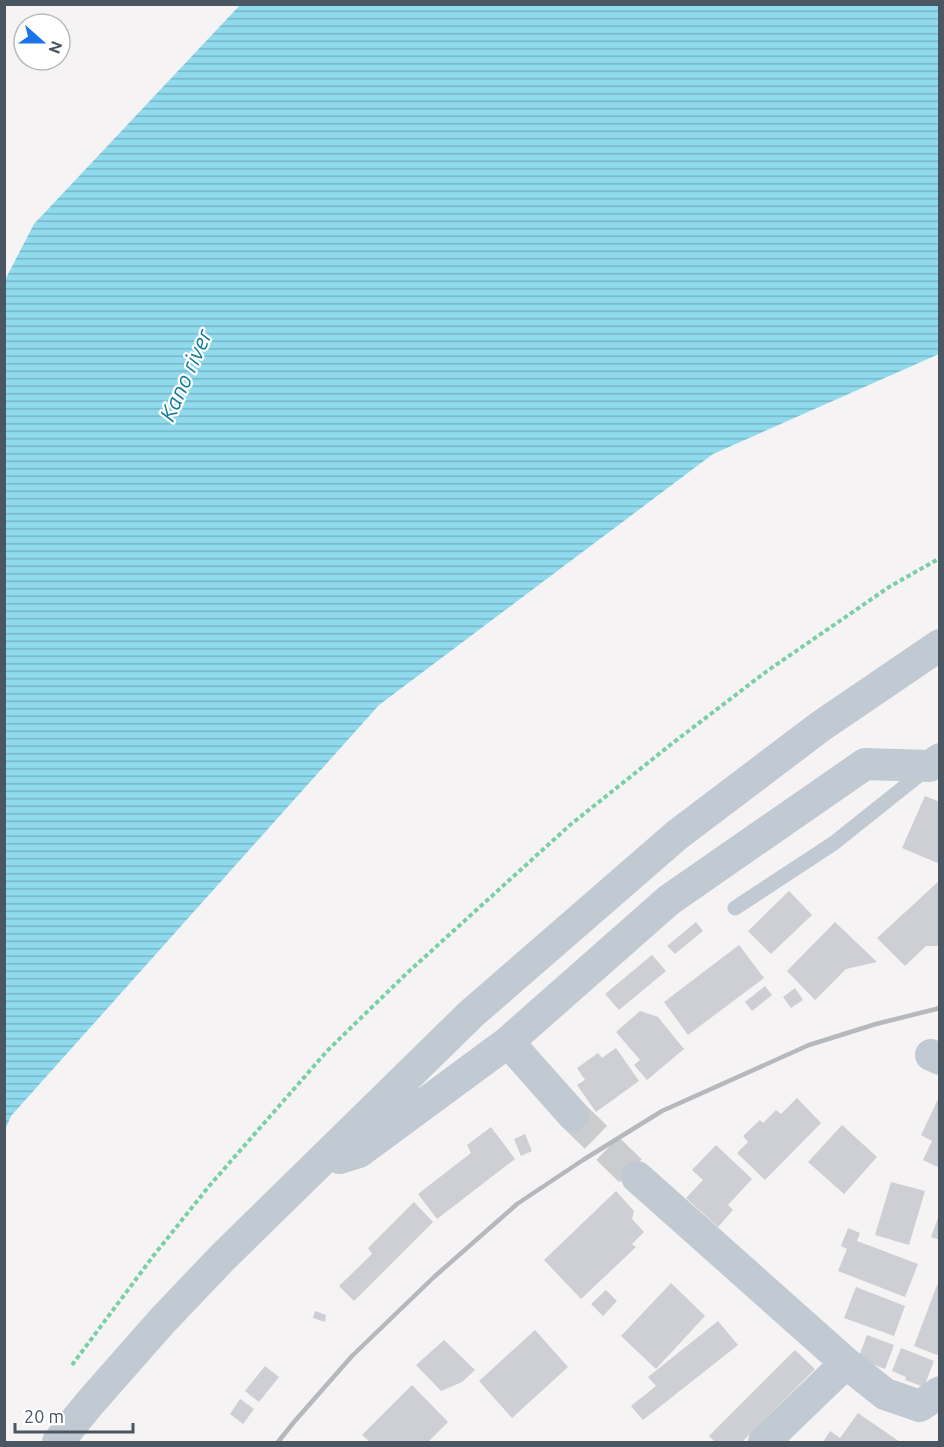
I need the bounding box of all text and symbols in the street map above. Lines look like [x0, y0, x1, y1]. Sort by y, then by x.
north arrow [12, 12, 72, 72]
text: N [45, 39, 67, 56]
water label: Kano river [154, 325, 217, 425]
scale bar [15, 1396, 134, 1434]
text: 20 m [24, 1406, 64, 1426]

